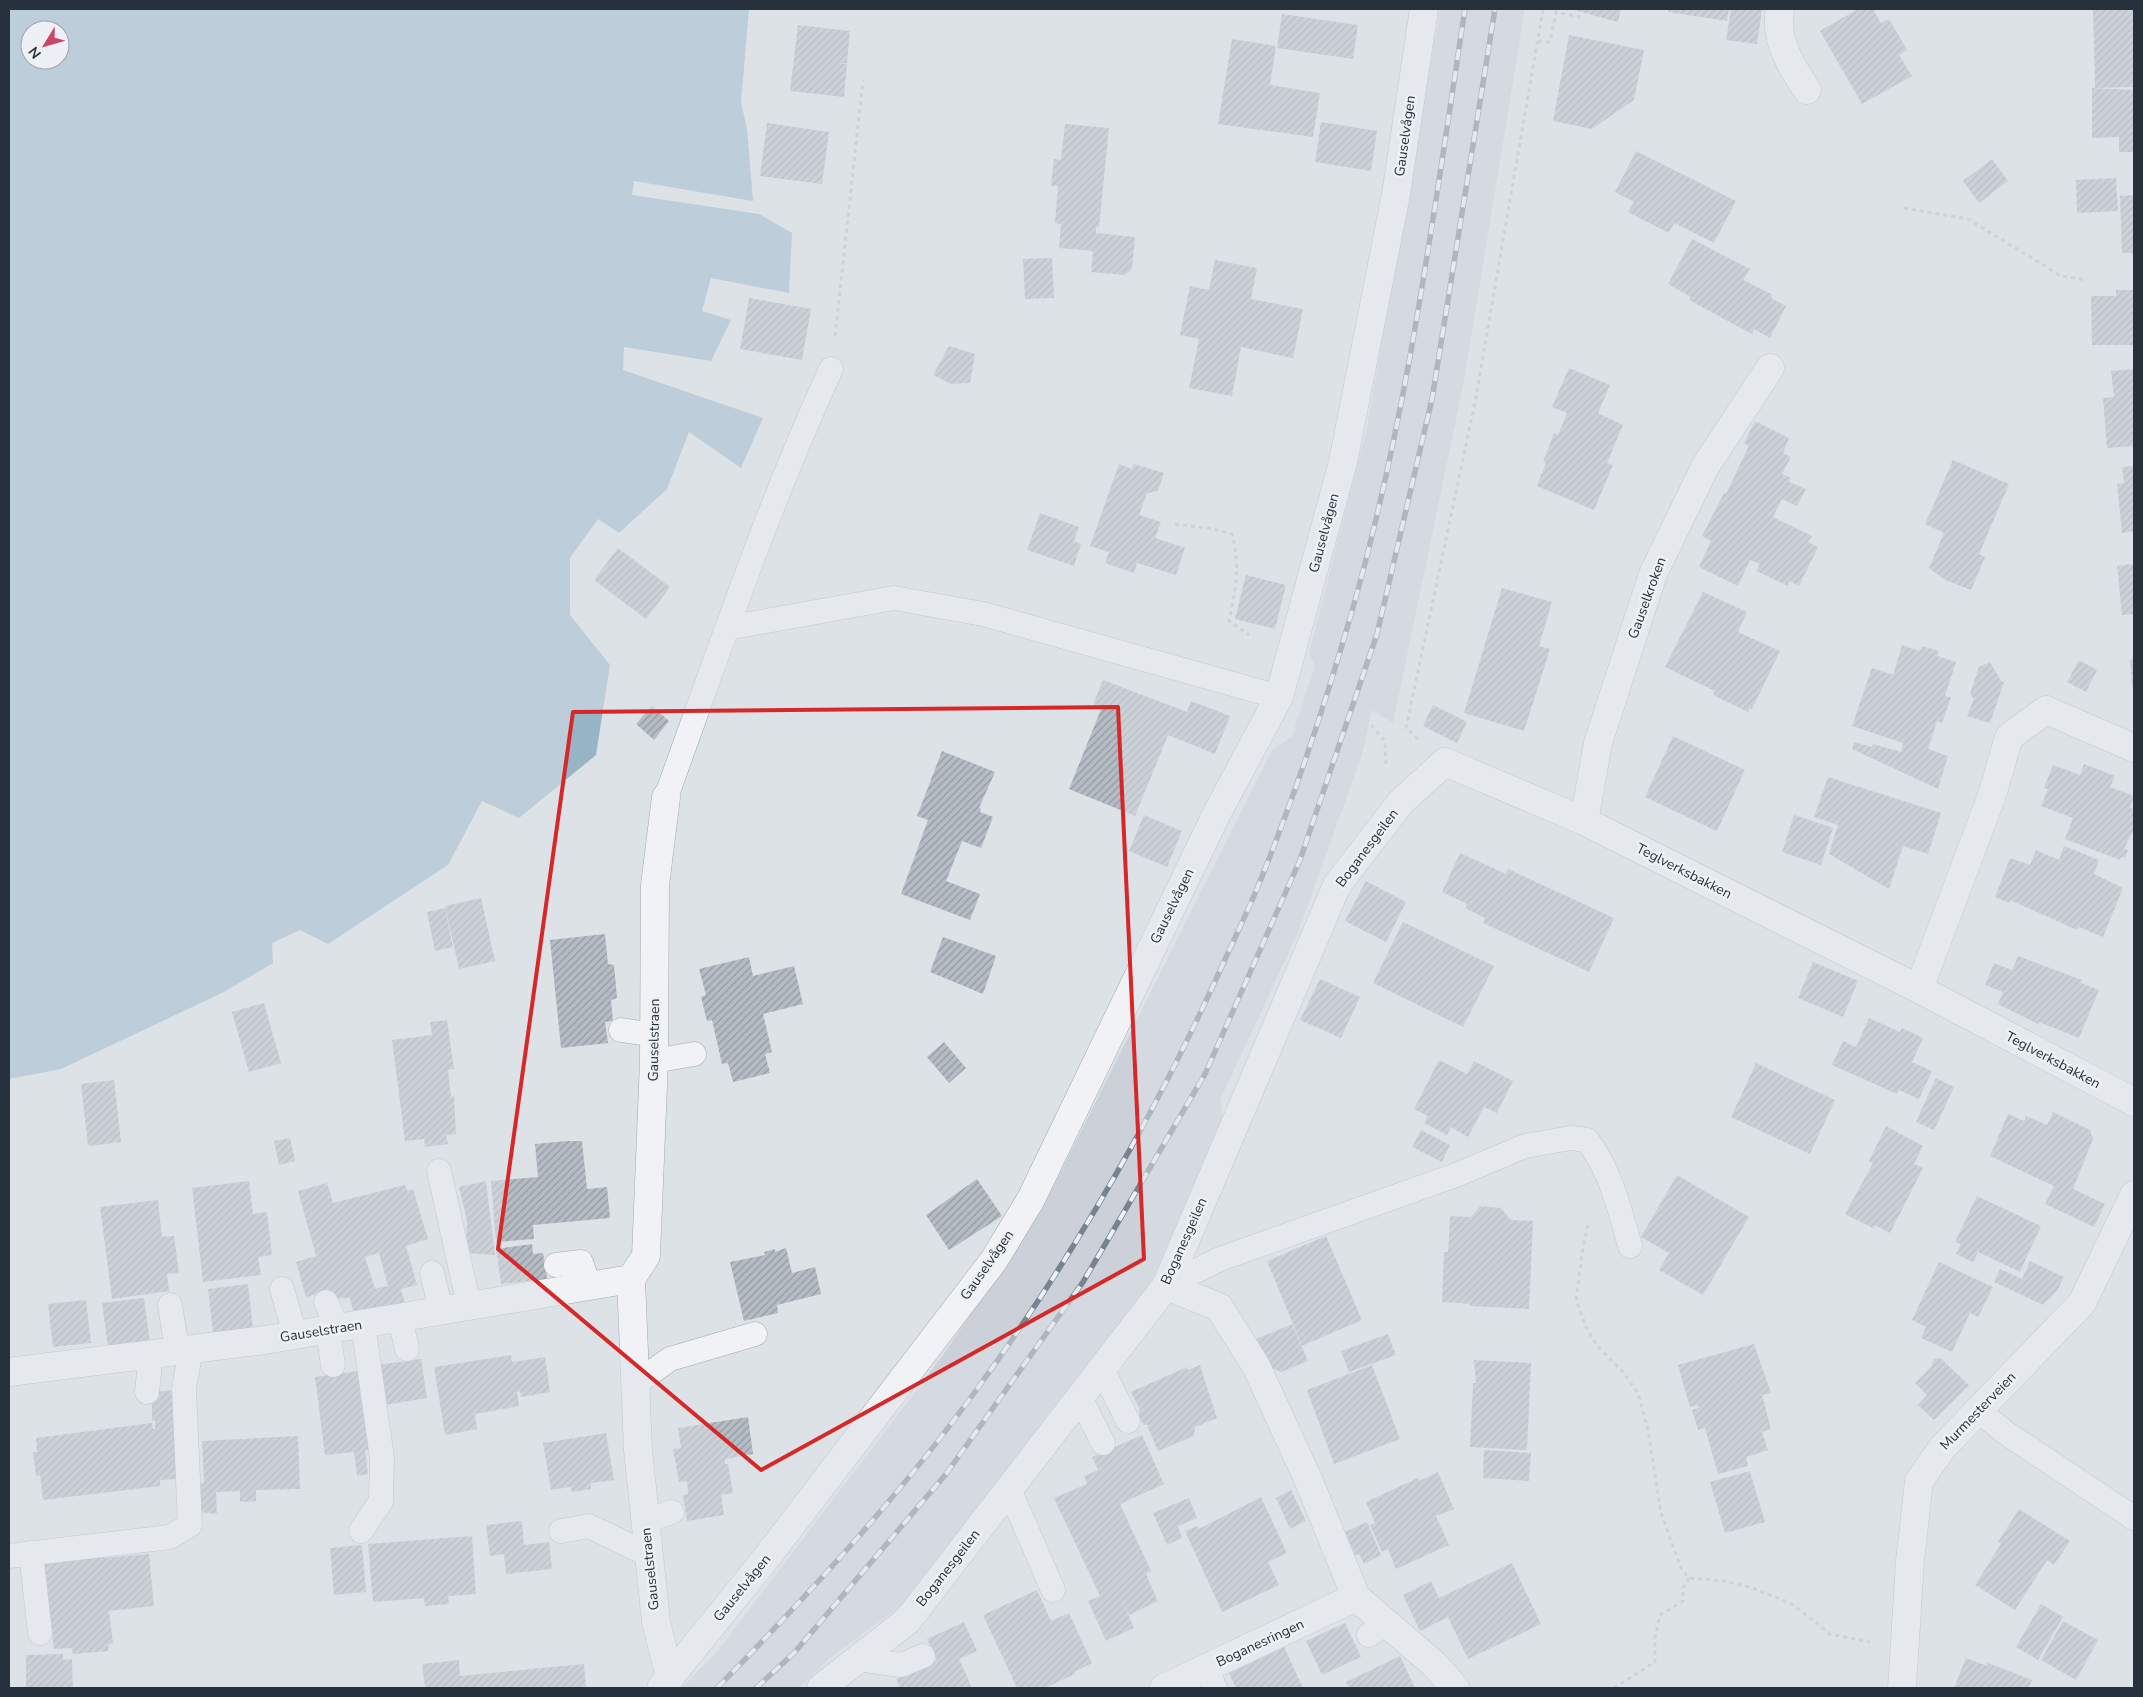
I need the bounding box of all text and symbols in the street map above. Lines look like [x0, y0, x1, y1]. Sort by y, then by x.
north arrow [20, 20, 70, 70]
text: N [24, 43, 46, 62]
street label: Gauselvågen [1390, 94, 1420, 178]
street label: Gauselvågen [1304, 491, 1344, 575]
street label: Gauselkroken [1623, 554, 1671, 642]
street label: Boganesgeilen [1331, 805, 1403, 891]
street label: Teglverksbakken [1633, 839, 1735, 903]
street label: Gauselvågen [1146, 865, 1198, 947]
street label: Gauselstraen [644, 998, 664, 1082]
street label: Teglverksbakken [2002, 1027, 2104, 1093]
street label: Boganesgeilen [1156, 1194, 1212, 1288]
street label: Gauselvågen [956, 1226, 1018, 1304]
street label: Gauselstraen [279, 1315, 363, 1347]
street label: Murmesterveien [1936, 1368, 2020, 1454]
street label: Boganesgeilen [912, 1525, 984, 1611]
street label: Gauselstraen [636, 1527, 664, 1611]
street label: Gauselvågen [709, 1550, 775, 1626]
street label: Boganesringen [1213, 1614, 1307, 1672]

